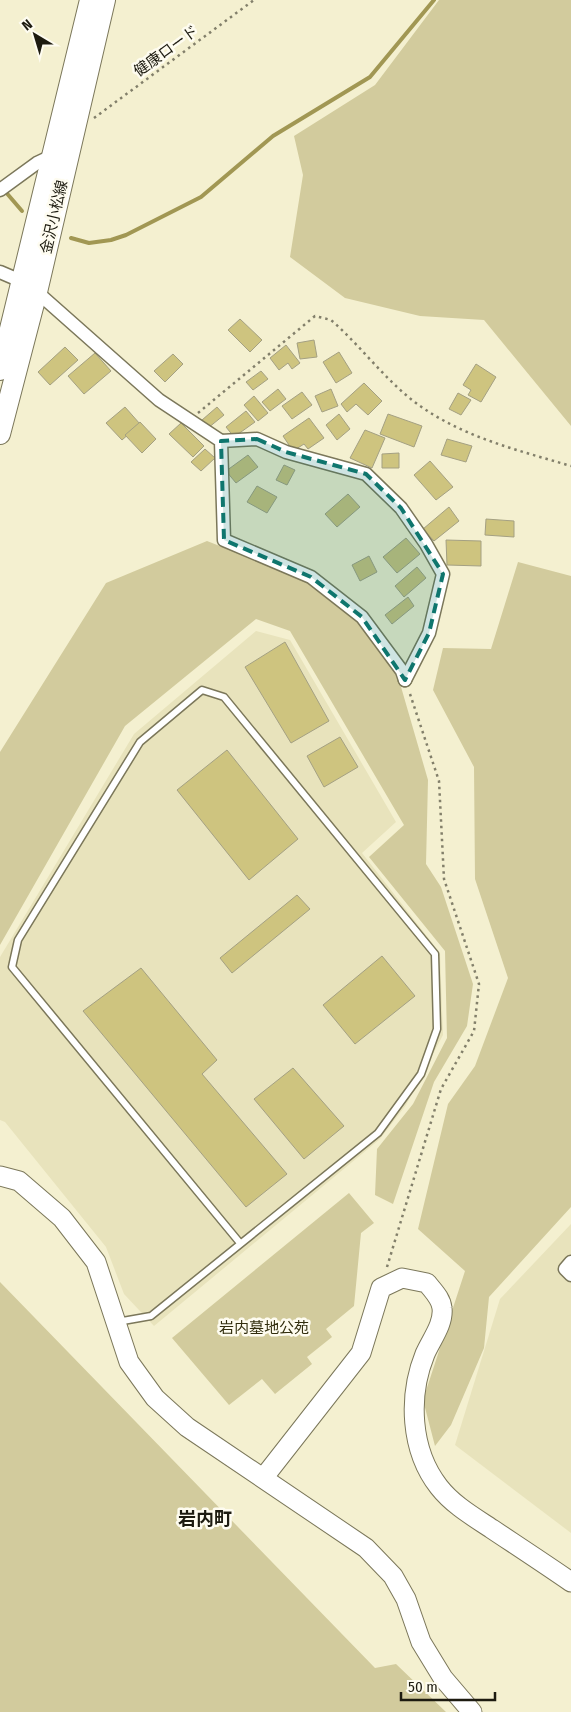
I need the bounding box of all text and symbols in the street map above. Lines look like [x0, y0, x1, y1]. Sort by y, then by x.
north arrow [10, 10, 60, 60]
text: N [19, 16, 36, 34]
street label: 健康ロード [130, 22, 202, 80]
street label: 金沢小松線 [37, 178, 71, 256]
park label: 岩内墓地公苑 [219, 1319, 309, 1337]
district label: 岩内町 [178, 1508, 232, 1530]
scale bar [401, 1670, 495, 1702]
text: 50 m [408, 1678, 438, 1696]

